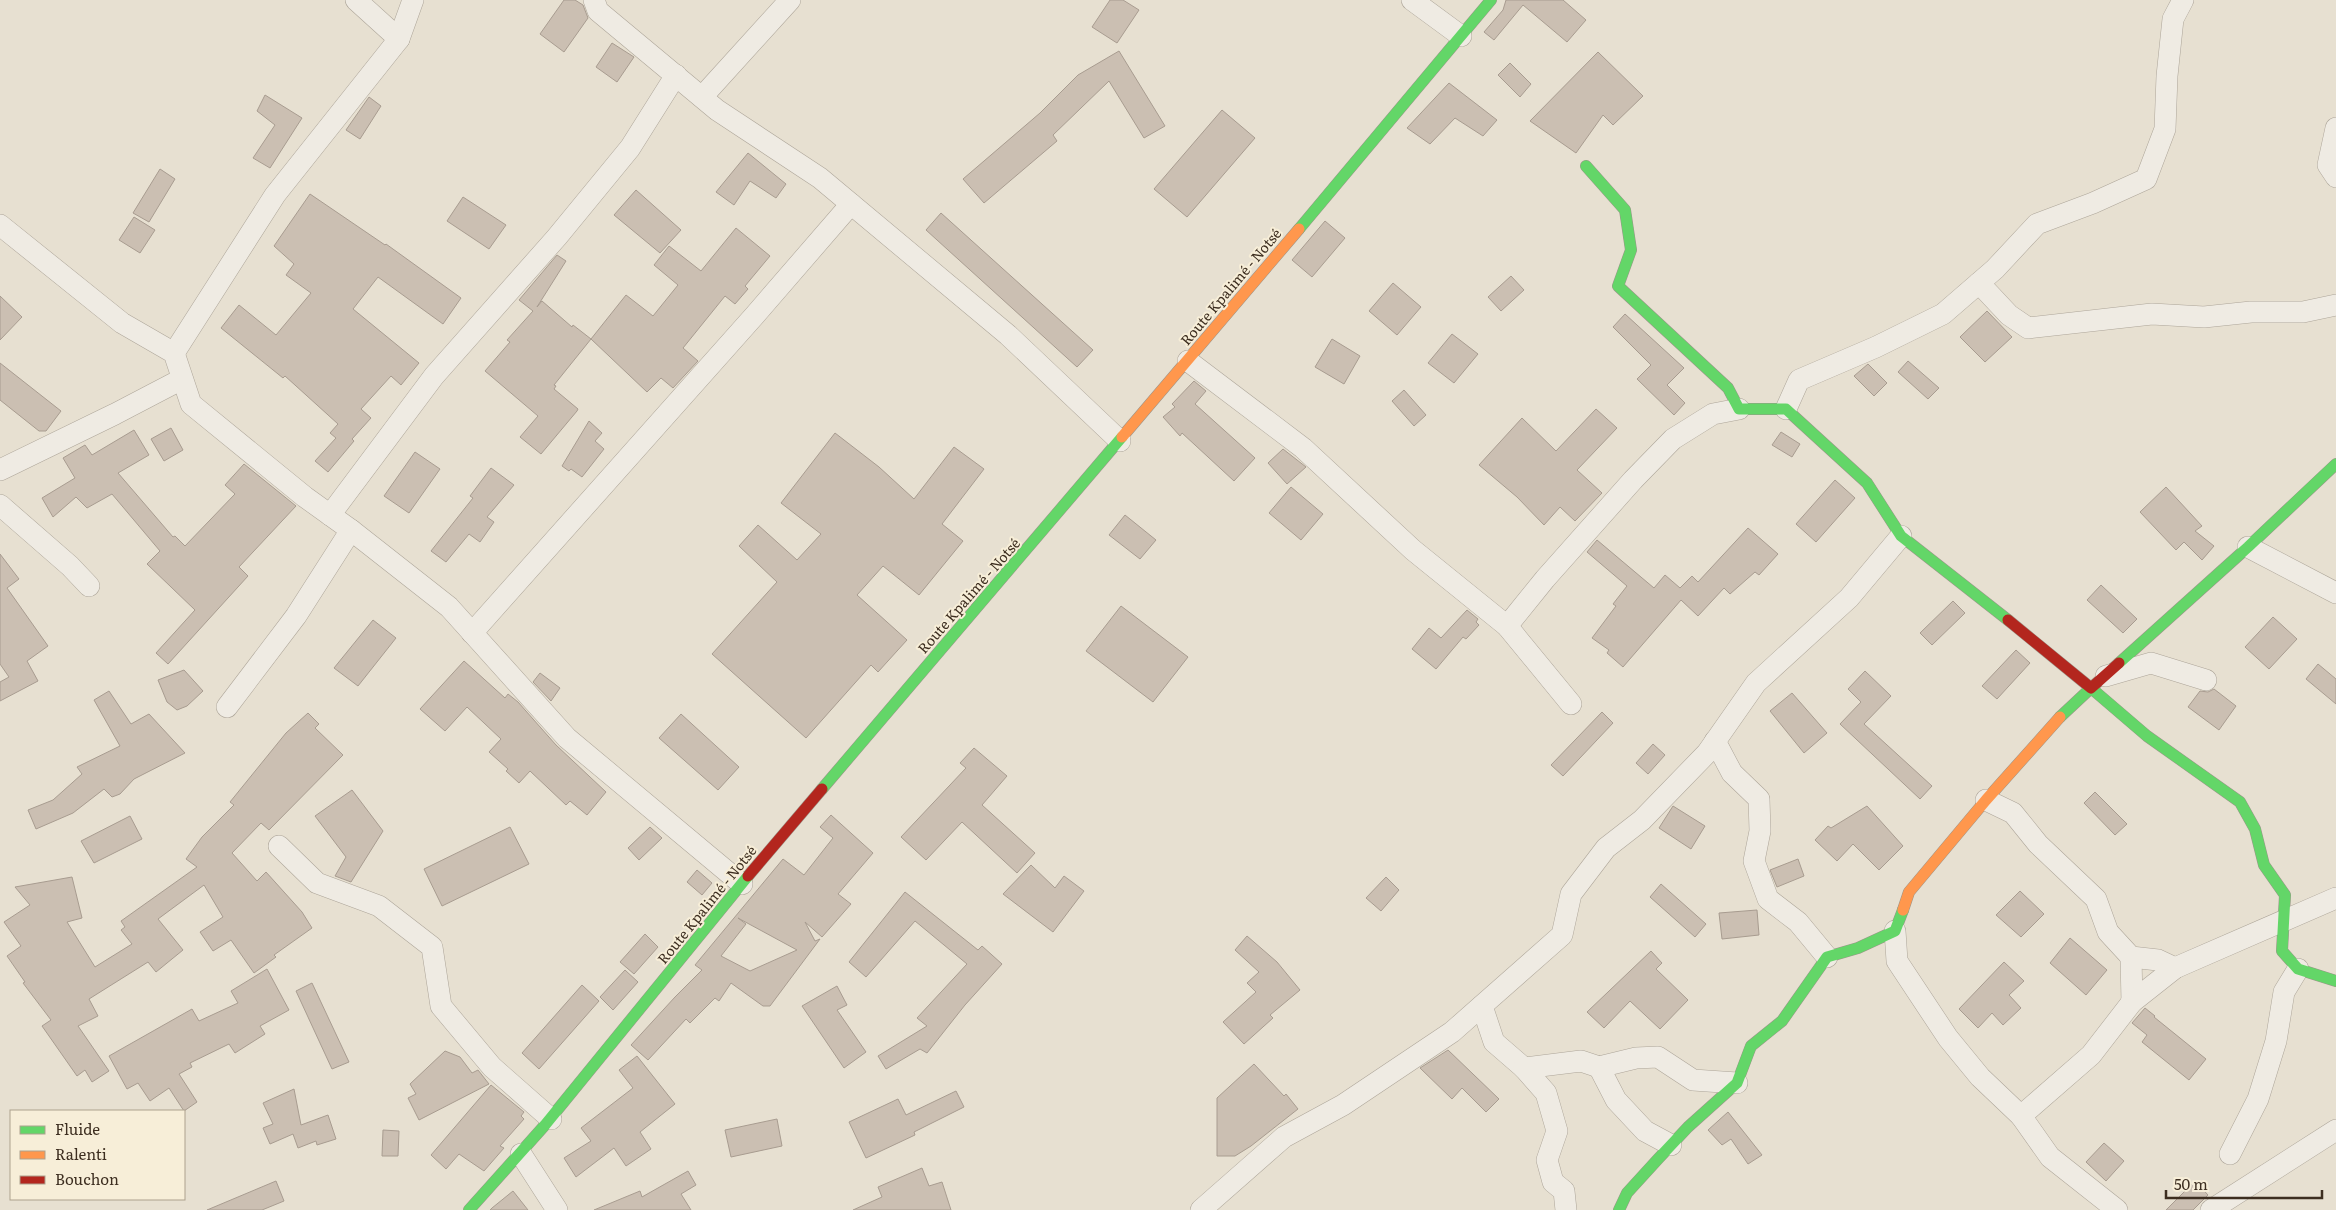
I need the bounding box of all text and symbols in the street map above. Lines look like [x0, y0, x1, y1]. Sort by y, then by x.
street label: Route Kpalimé - Notsé [1175, 224, 1285, 349]
street label: Route Kpalimé - Notsé [912, 533, 1024, 657]
street label: Route Kpalimé - Notsé [652, 841, 760, 968]
legend [10, 1110, 185, 1200]
text: Fluide [55, 1117, 100, 1140]
text: Ralenti [55, 1142, 107, 1165]
text: Bouchon [55, 1167, 119, 1190]
scale bar [2166, 1168, 2322, 1200]
text: 50 m [2174, 1172, 2208, 1195]

